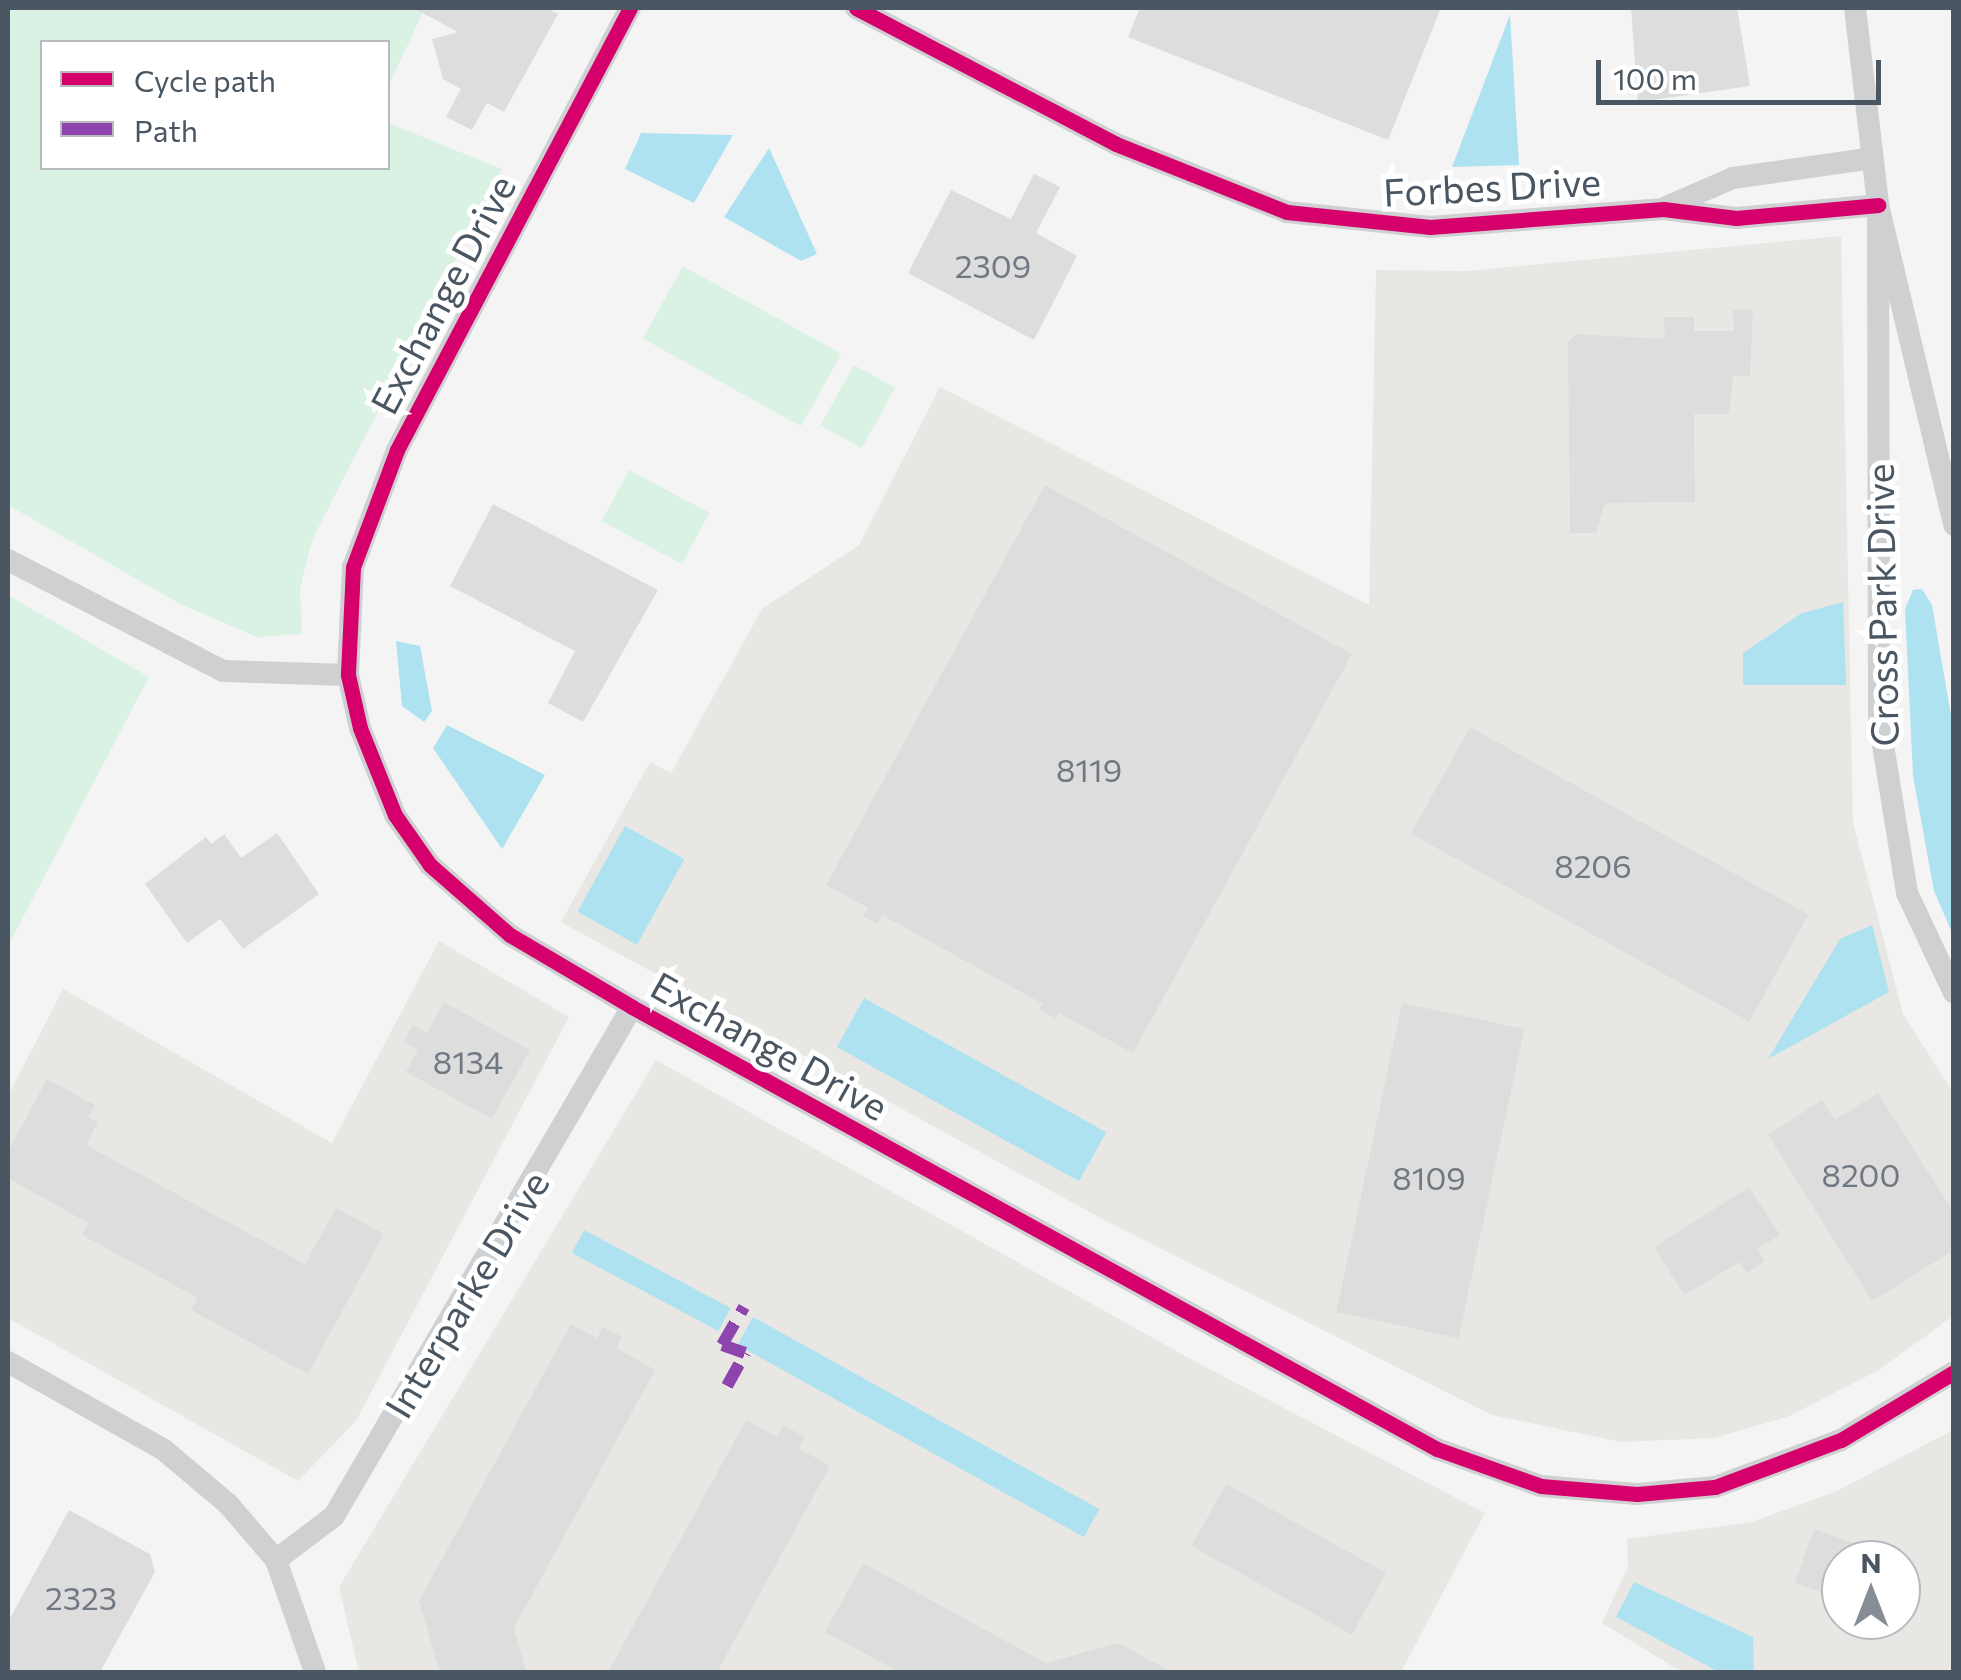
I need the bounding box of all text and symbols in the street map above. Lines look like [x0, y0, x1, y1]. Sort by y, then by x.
legend [40, 40, 390, 170]
scale bar [1601, 40, 1886, 102]
text: 100 m [1613, 59, 1697, 96]
text: Cycle path [134, 61, 276, 98]
text: Path [134, 111, 198, 148]
street label: Forbes Drive [1382, 158, 1602, 214]
street label: Exchange Drive [360, 167, 524, 421]
house number: 2309 [955, 246, 1031, 284]
street label: Cross Park Drive [1856, 463, 1906, 747]
house number: 8119 [1056, 750, 1122, 788]
house number: 8206 [1554, 846, 1632, 884]
street label: Exchange Drive [644, 961, 896, 1129]
house number: 8134 [433, 1042, 503, 1080]
house number: 8200 [1822, 1155, 1900, 1193]
house number: 8109 [1392, 1158, 1466, 1196]
street label: Interparke Drive [375, 1163, 557, 1425]
north arrow [1821, 1540, 1921, 1640]
text: N [1861, 1545, 1882, 1579]
house number: 2323 [45, 1578, 117, 1616]

